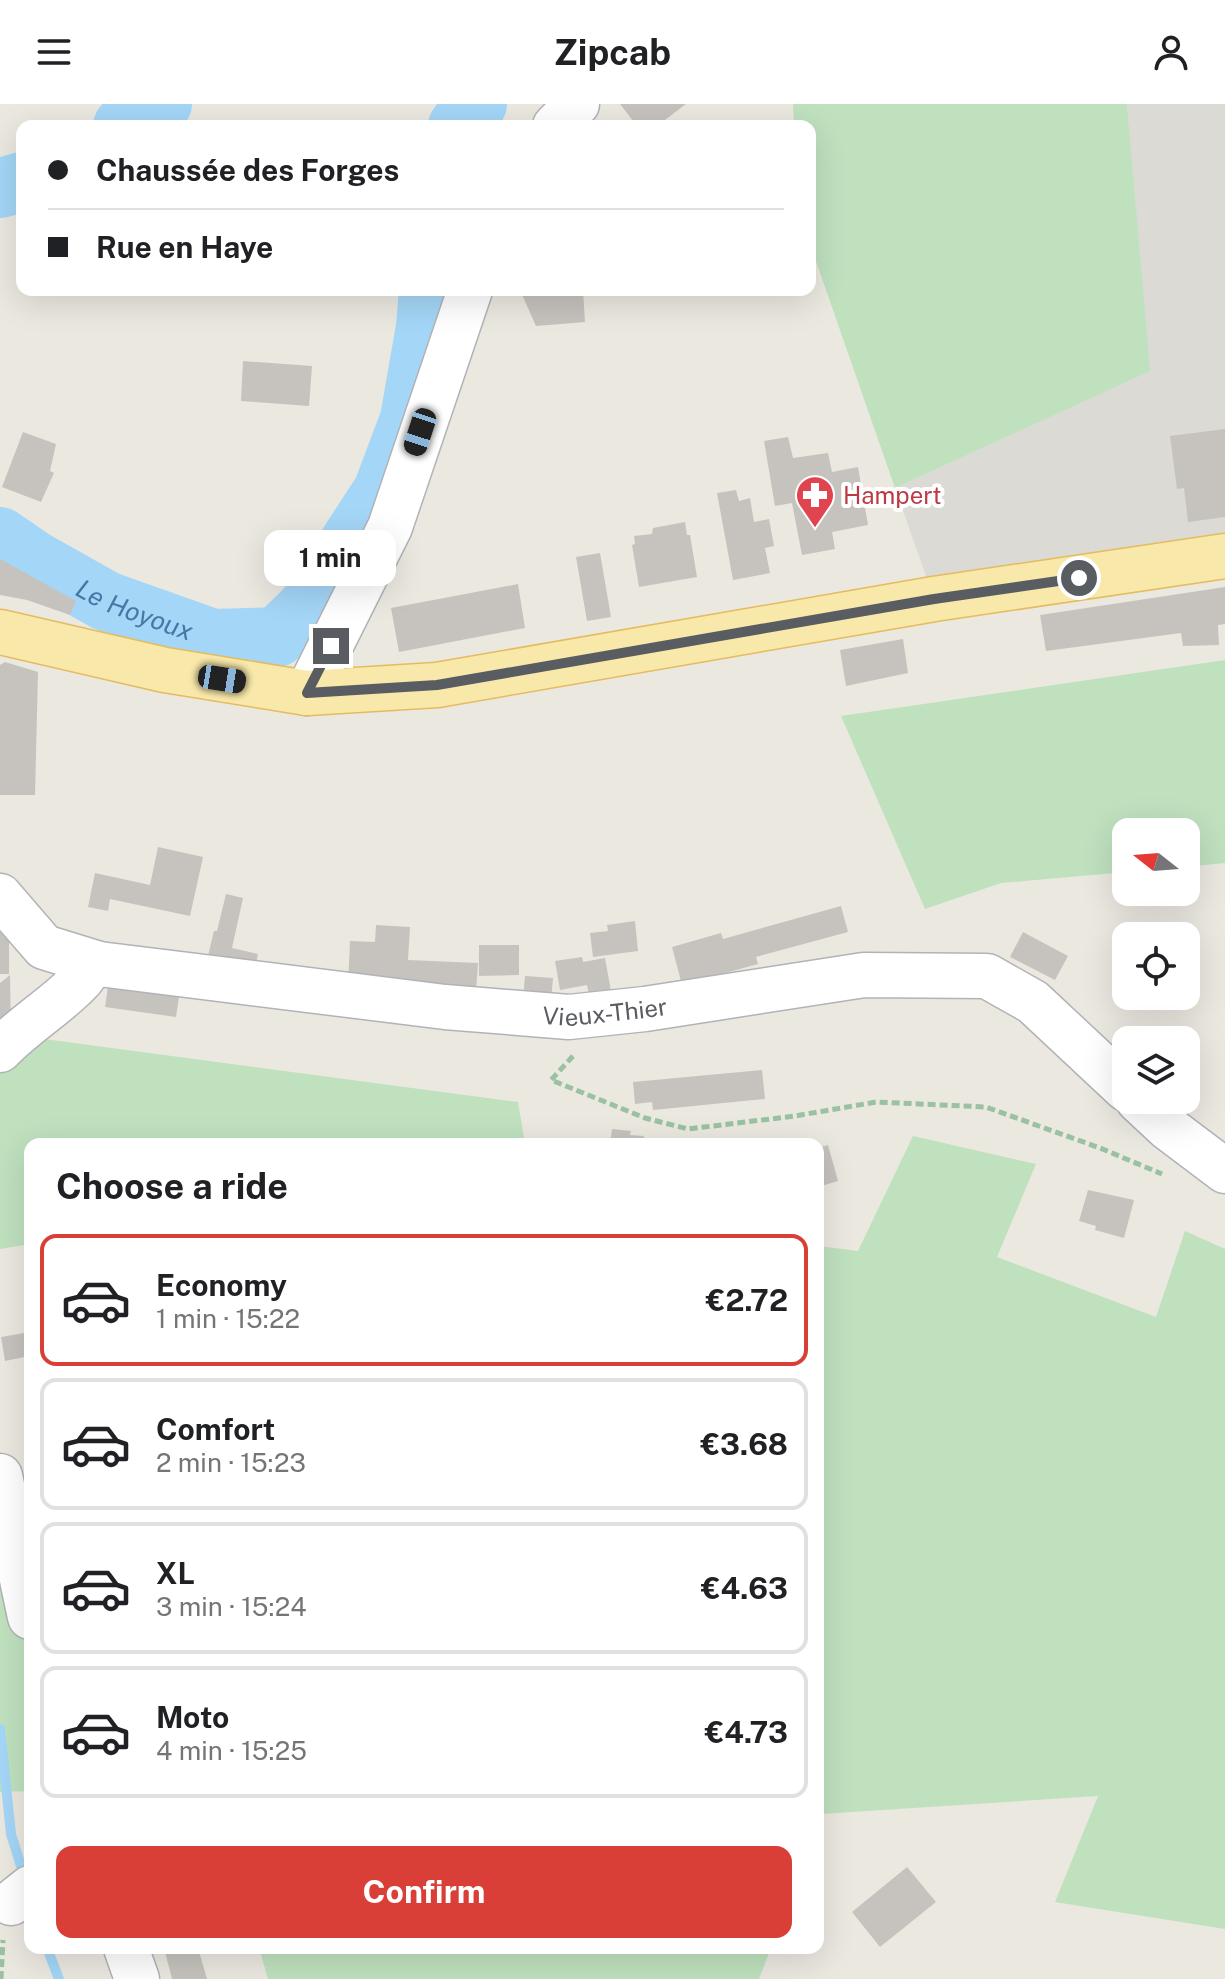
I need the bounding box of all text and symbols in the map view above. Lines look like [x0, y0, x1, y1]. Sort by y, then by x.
icon: menu [32, 30, 76, 74]
icon: person [1149, 30, 1193, 74]
text: Zipcab [554, 31, 671, 73]
text: Chaussée des Forges [96, 152, 399, 188]
text: Rue en Haye [96, 229, 273, 265]
car [401, 405, 439, 459]
pharmacy icon: Hampert [794, 474, 836, 529]
place label: Hampert [843, 481, 942, 509]
callout: 1 min [265, 530, 397, 586]
text: 1 min [299, 542, 361, 573]
route start [1061, 560, 1097, 596]
water label: Le Hoyoux [71, 572, 198, 646]
route end [313, 628, 349, 664]
car [196, 663, 248, 695]
north arrow [1112, 818, 1200, 906]
map controls [1112, 818, 1200, 1114]
button: locate [1112, 922, 1200, 1010]
street label: Vieux-Thier [541, 992, 669, 1031]
button: layers [1112, 1026, 1200, 1114]
text: Choose a ride [56, 1165, 288, 1207]
icon: car [60, 1264, 132, 1336]
text: Economy [156, 1267, 287, 1303]
text: €2.72 [706, 1282, 788, 1318]
text: 1 min · 15:22 [156, 1303, 300, 1334]
icon: car [60, 1408, 132, 1480]
text: Comfort [156, 1411, 275, 1447]
text: €3.68 [701, 1426, 788, 1462]
text: 2 min · 15:23 [156, 1447, 306, 1478]
icon: car [60, 1552, 132, 1624]
text: XL [156, 1555, 195, 1591]
text: €4.63 [701, 1570, 788, 1606]
text: 3 min · 15:24 [156, 1591, 307, 1622]
icon: car [60, 1696, 132, 1768]
text: Moto [156, 1699, 229, 1735]
text: €4.73 [705, 1714, 788, 1750]
text: 4 min · 15:25 [156, 1735, 307, 1766]
button: Confirm [56, 1846, 792, 1938]

